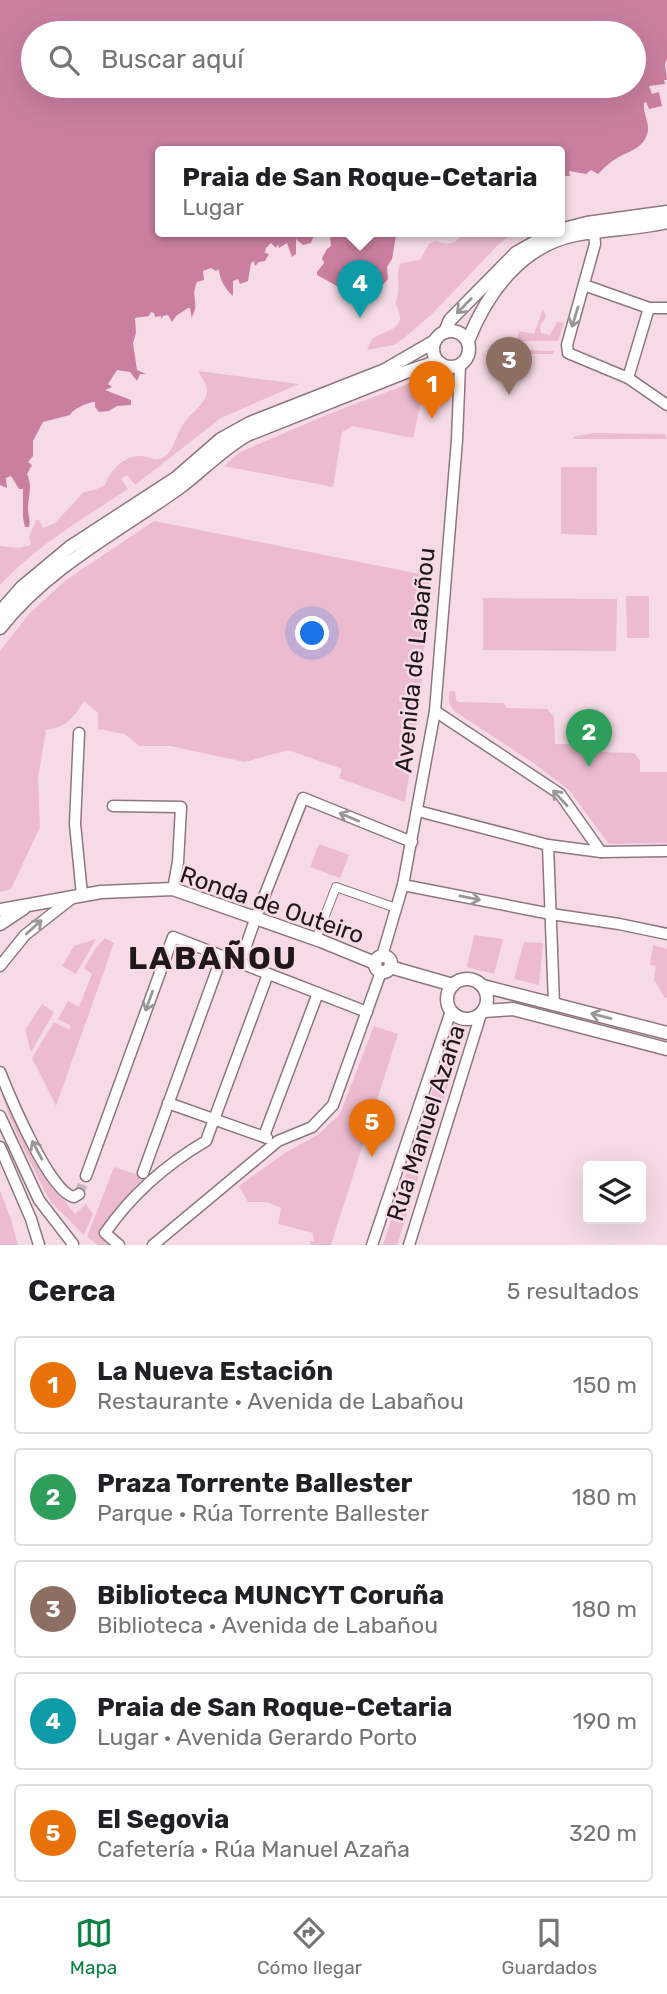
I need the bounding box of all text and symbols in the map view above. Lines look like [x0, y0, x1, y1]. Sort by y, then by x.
search box [21, 21, 646, 98]
icon: search [45, 41, 83, 79]
text: Buscar aquí [101, 44, 243, 75]
popup [155, 146, 565, 237]
text: Praia de San Roque-Cetaria [182, 162, 538, 193]
text: Lugar [182, 193, 244, 221]
pin: 4 [337, 260, 383, 318]
one-way arrow [455, 298, 472, 315]
one-way arrow [568, 305, 581, 327]
pin: 3 [486, 337, 532, 395]
pin: 1 [409, 361, 455, 419]
street label: Avenida de Labañou [389, 546, 441, 774]
your location [295, 616, 329, 650]
pin: 2 [566, 709, 612, 767]
one-way arrow [552, 789, 568, 807]
one-way arrow [338, 810, 360, 823]
street label: Ronda de Outeiro [176, 860, 368, 950]
one-way arrow [458, 892, 481, 905]
one-way arrow [24, 919, 42, 935]
district label: LABAÑOU [128, 939, 298, 977]
one-way arrow [142, 990, 155, 1012]
one-way arrow [590, 1009, 613, 1022]
street label: Rúa Manuel Azaña [381, 1021, 471, 1225]
pin: 5 [349, 1099, 395, 1157]
one-way arrow [29, 1140, 43, 1161]
map controls [583, 1161, 646, 1224]
button: layers [583, 1161, 646, 1224]
text: Cerca [28, 1273, 116, 1309]
text: 5 resultados [507, 1277, 639, 1305]
text: La Nueva Estación [97, 1356, 333, 1387]
text: 1 [47, 1371, 59, 1399]
text: 150 m [573, 1371, 637, 1399]
text: Restaurante · Avenida de Labañou [97, 1387, 464, 1415]
text: Praza Torrente Ballester [97, 1468, 412, 1499]
text: 2 [46, 1483, 60, 1511]
text: 180 m [572, 1483, 637, 1511]
text: Parque · Rúa Torrente Ballester [97, 1499, 429, 1527]
text: Biblioteca MUNCYT Coruña [97, 1580, 444, 1611]
text: 3 [45, 1595, 61, 1623]
text: 180 m [572, 1595, 637, 1623]
text: Biblioteca · Avenida de Labañou [97, 1611, 438, 1639]
text: Praia de San Roque-Cetaria [97, 1692, 452, 1723]
text: 4 [45, 1707, 61, 1735]
text: 190 m [573, 1707, 637, 1735]
text: Lugar · Avenida Gerardo Porto [97, 1723, 417, 1751]
text: El Segovia [97, 1804, 229, 1835]
text: 5 [46, 1819, 60, 1847]
text: 320 m [569, 1819, 637, 1847]
text: Cafetería · Rúa Manuel Azaña [97, 1835, 410, 1863]
tab: Mapa [70, 1914, 117, 1979]
tab: Cómo llegar [257, 1914, 362, 1979]
tab: Guardados [502, 1914, 597, 1979]

